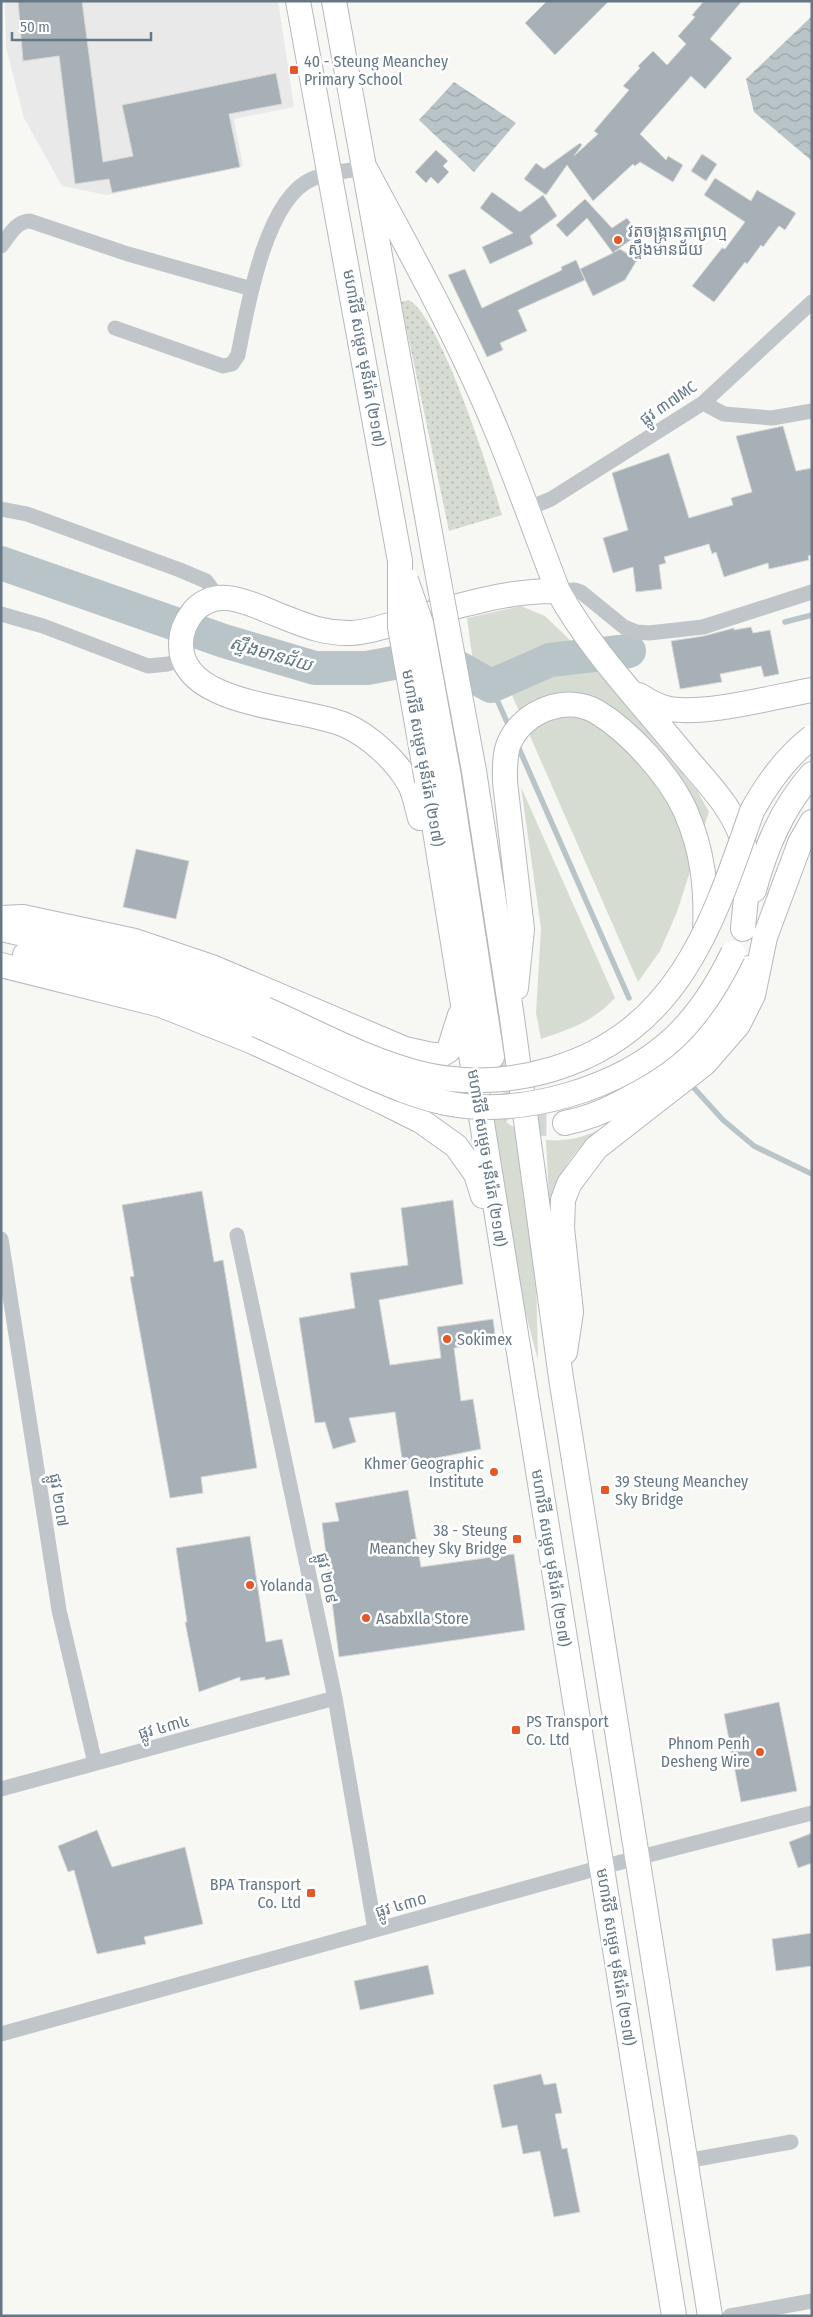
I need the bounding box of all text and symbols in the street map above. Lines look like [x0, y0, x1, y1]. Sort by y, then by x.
scale bar [12, 10, 151, 42]
text: 50 m [20, 18, 50, 36]
place label: 40 - Steung Meanchey Primary School [304, 52, 449, 89]
marker: 40 - Steung Meanchey Primary School [288, 64, 300, 76]
place label: វត្តចង្ក្រានតាព្រហ្ម ស្ទឹងមានជ័យ [628, 222, 727, 259]
marker: វត្តចង្ក្រានតាព្រហ្ម ស្ទឹងមានជ័យ [612, 234, 624, 246]
street label: មហាវិថី សម្តេច មុនីរ៉េត (២១៧) [338, 268, 390, 449]
street label: ផ្លូវ ៣៧MC [636, 377, 703, 433]
water label: ស្ទឹងមានជ័យ [227, 631, 317, 677]
street label: មហាវិថី សម្តេច មុនីរ៉េត (២១៧) [397, 668, 449, 849]
street label: មហាវិថី សម្តេច មុនីរ៉េត (២១៧) [462, 1068, 512, 1249]
place label: Sokimex [457, 1330, 512, 1349]
marker: Sokimex [441, 1333, 453, 1345]
place label: Khmer Geographic Institute [364, 1454, 484, 1491]
marker: Khmer Geographic Institute [488, 1466, 500, 1478]
street label: មហាវិថី សម្តេច មុនីរ៉េត (២១៧) [526, 1468, 576, 1649]
street label: ផ្លូវ ២០៧ [41, 1472, 73, 1529]
place label: 39 Steung Meanchey Sky Bridge [615, 1472, 749, 1509]
marker: 39 Steung Meanchey Sky Bridge [599, 1484, 611, 1496]
place label: 38 - Steung Meanchey Sky Bridge [369, 1521, 507, 1558]
marker: 38 - Steung Meanchey Sky Bridge [511, 1533, 523, 1545]
street label: ផ្លូវ ២០៩ [308, 1551, 342, 1606]
place label: Yolanda [260, 1576, 312, 1595]
marker: Yolanda [244, 1579, 256, 1591]
place label: Asabxlla Store [376, 1609, 469, 1628]
marker: Asabxlla Store [360, 1612, 372, 1624]
street label: ផ្លូវ ៤៣៤ [136, 1711, 193, 1748]
place label: PS Transport Co. Ltd [526, 1712, 609, 1749]
marker: PS Transport Co. Ltd [510, 1724, 522, 1736]
place label: Phnom Penh Desheng Wire [661, 1734, 750, 1771]
marker: Phnom Penh Desheng Wire [754, 1746, 766, 1758]
street label: មហាវិថី សម្តេច មុនីរ៉េត (២១៧) [591, 1867, 641, 2048]
place label: BPA Transport Co. Ltd [210, 1875, 302, 1912]
marker: BPA Transport Co. Ltd [305, 1887, 317, 1899]
street label: ផ្លូវ ៤៣០ [373, 1889, 431, 1926]

